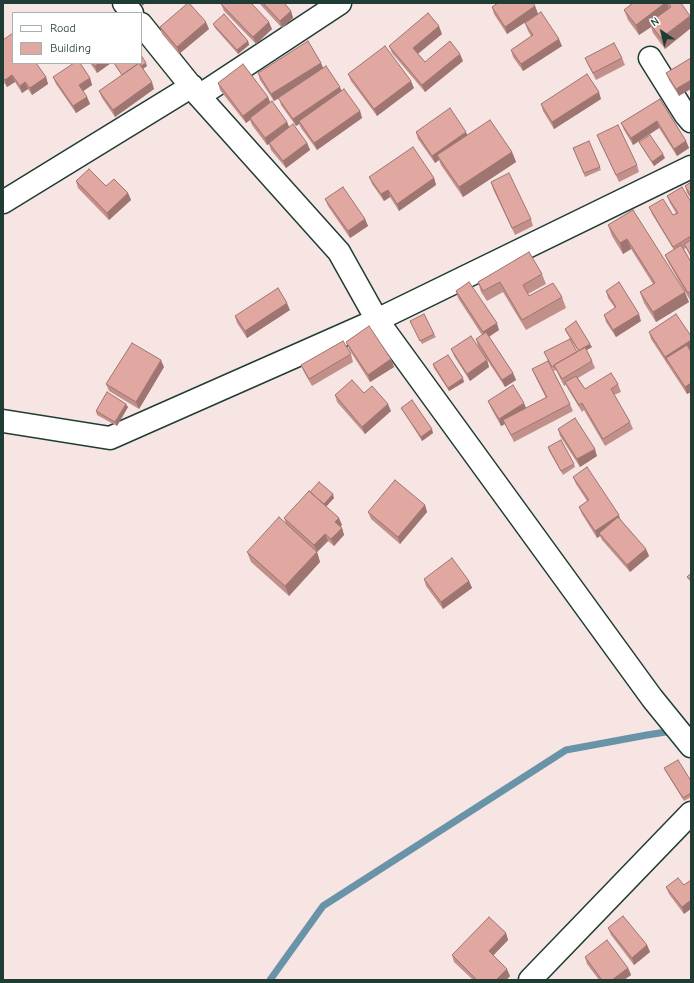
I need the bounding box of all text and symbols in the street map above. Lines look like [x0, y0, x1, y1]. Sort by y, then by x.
legend [12, 12, 142, 64]
north arrow [642, 12, 682, 52]
text: N [648, 14, 662, 29]
text: Road [50, 21, 76, 35]
text: Building [50, 41, 91, 55]

